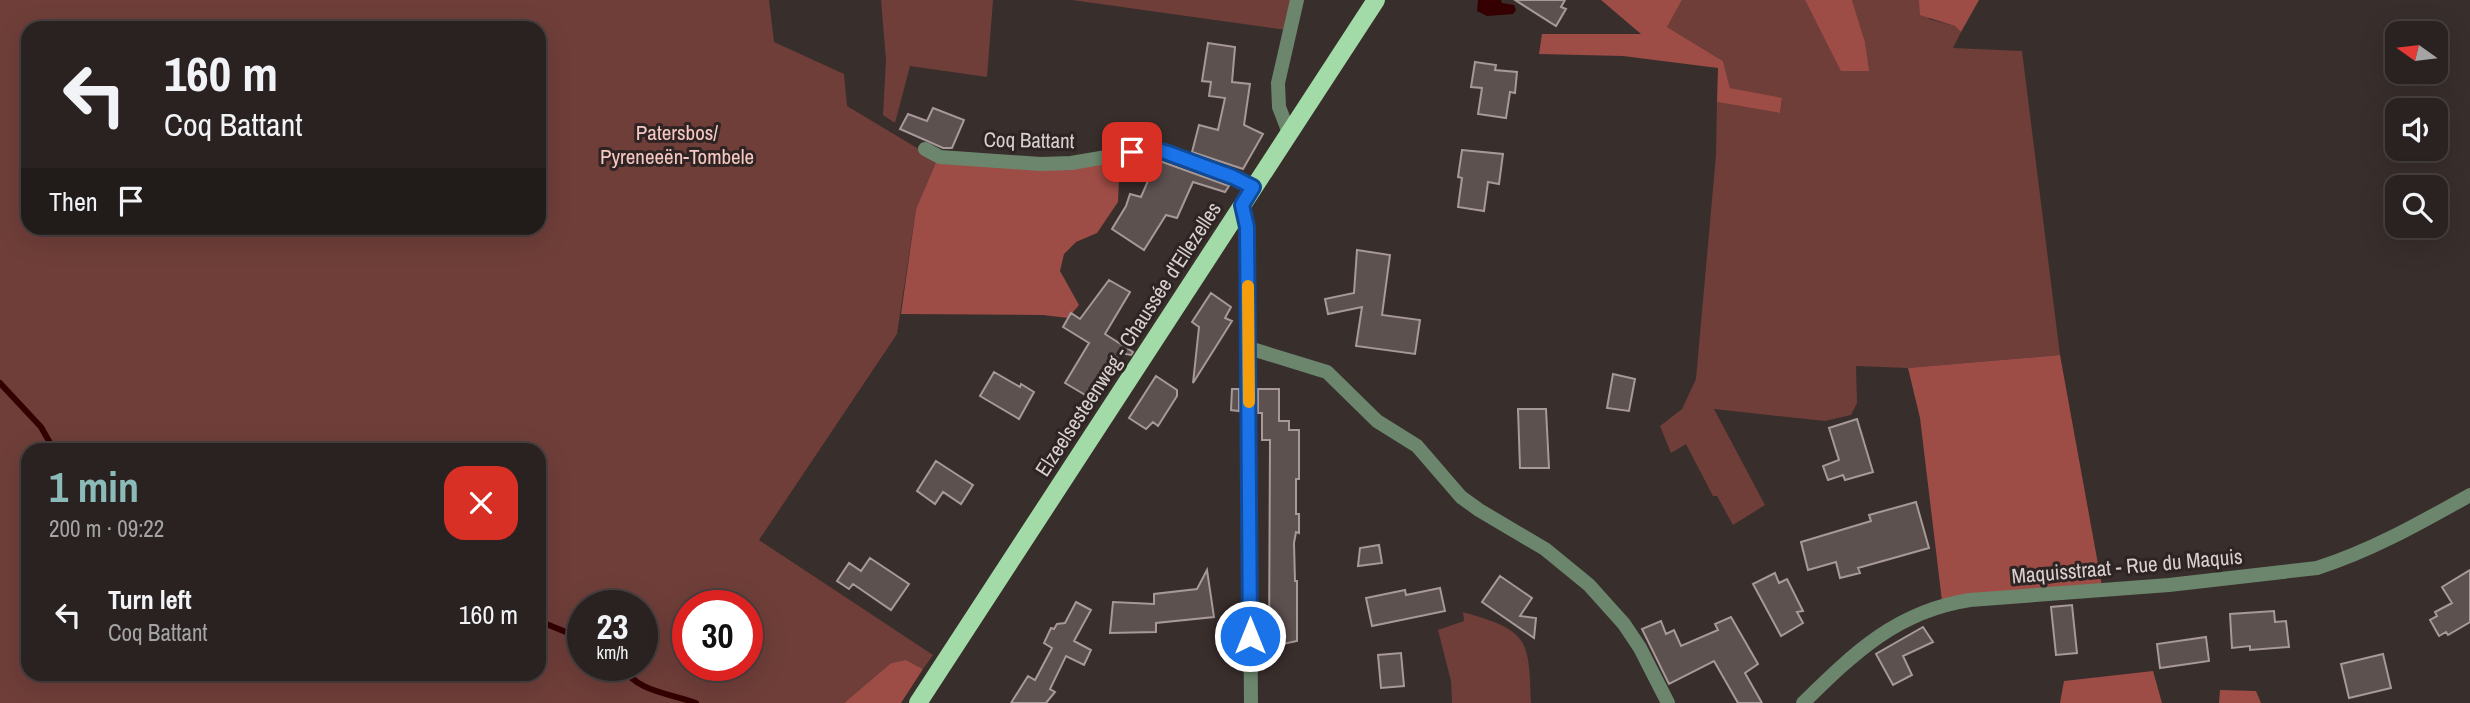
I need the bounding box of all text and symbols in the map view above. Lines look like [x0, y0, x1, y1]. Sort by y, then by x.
north arrow [2385, 21, 2448, 84]
map controls [2385, 21, 2448, 238]
text: 160 m [164, 40, 278, 106]
icon: left [49, 49, 140, 140]
button: sound [2385, 98, 2448, 161]
text: Coq Battant [164, 103, 303, 146]
park label: Patersbos/ Pyreneeën-Tombele [600, 118, 754, 171]
pin [1102, 122, 1162, 182]
street label: Coq Battant [983, 125, 1075, 155]
icon: arrive [1113, 133, 1151, 171]
button: search [2385, 175, 2448, 238]
icon: arrive [112, 182, 150, 220]
text: Then [49, 184, 98, 219]
street label: Elzeelsesteenweg - Chaussée d'Ellezelles [1028, 196, 1228, 482]
text: 1 min [49, 459, 139, 515]
button: close [444, 466, 518, 540]
text: 200 m · 09:22 [49, 513, 164, 544]
street label: Maquisstraat - Rue du Maquis [2010, 541, 2244, 591]
text: Turn left [108, 582, 192, 617]
speed limit sign: 30 [672, 590, 763, 681]
icon: left [49, 596, 87, 634]
text: 160 m [459, 597, 518, 632]
position arrow [1213, 599, 1287, 673]
text: 23 [597, 603, 628, 650]
text: Coq Battant [108, 617, 208, 648]
text: km/h [597, 640, 629, 665]

